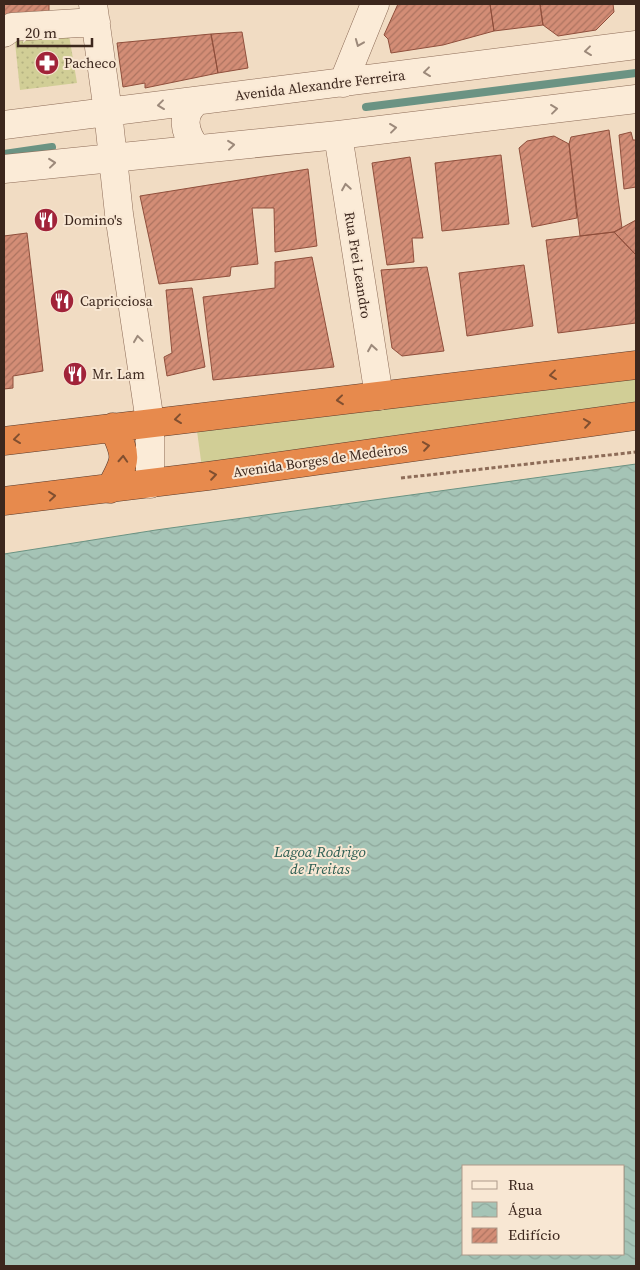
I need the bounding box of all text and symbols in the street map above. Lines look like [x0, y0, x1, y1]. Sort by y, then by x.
scale bar [18, 15, 91, 47]
text: 20 m [25, 22, 57, 43]
one-way arrow [355, 38, 365, 47]
one-way arrow [584, 45, 592, 56]
pharmacy icon: Pacheco [34, 50, 60, 76]
place label: Pacheco [64, 53, 116, 73]
street label: Avenida Alexandre Ferreira [234, 65, 407, 105]
one-way arrow [422, 66, 430, 77]
one-way arrow [157, 100, 166, 110]
one-way arrow [551, 104, 559, 115]
one-way arrow [389, 123, 397, 134]
one-way arrow [228, 140, 236, 151]
one-way arrow [49, 158, 57, 169]
one-way arrow [341, 183, 352, 191]
restaurant icon: Domino's [33, 207, 59, 233]
place label: Domino's [64, 210, 122, 230]
street label: Rua Frei Leandro [340, 210, 376, 320]
restaurant icon: Capricciosa [49, 288, 75, 314]
place label: Capricciosa [80, 291, 154, 311]
one-way arrow [133, 335, 143, 343]
one-way arrow [367, 343, 377, 352]
restaurant icon: Mr. Lam [62, 361, 88, 387]
place label: Mr. Lam [92, 364, 145, 384]
one-way arrow [549, 369, 557, 380]
one-way arrow [335, 394, 343, 405]
one-way arrow [174, 413, 182, 424]
one-way arrow [584, 418, 592, 429]
one-way arrow [13, 433, 21, 444]
street label: Avenida Borges de Medeiros [232, 438, 408, 482]
one-way arrow [422, 441, 431, 451]
one-way arrow [117, 454, 128, 462]
one-way arrow [209, 471, 218, 481]
one-way arrow [48, 491, 56, 502]
water label: Lagoa Rodrigo de Freitas [273, 841, 366, 879]
legend [462, 1165, 625, 1255]
text: Rua [508, 1174, 534, 1195]
text: Água [508, 1199, 542, 1220]
text: Edifício [508, 1224, 560, 1245]

